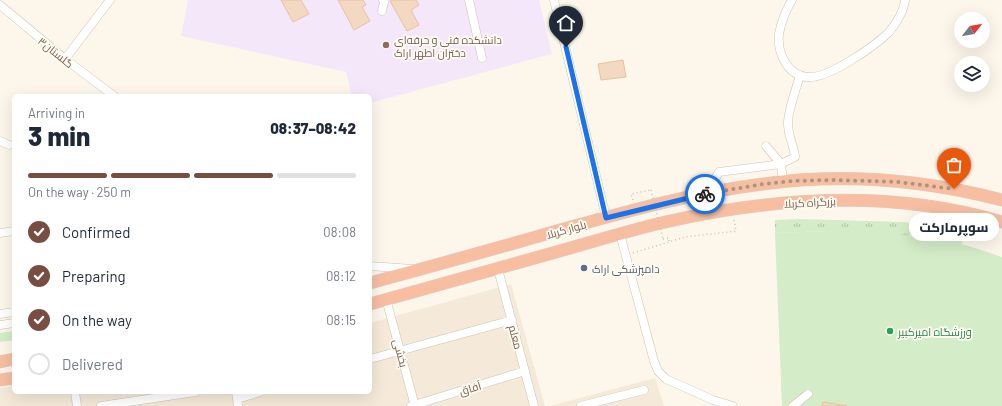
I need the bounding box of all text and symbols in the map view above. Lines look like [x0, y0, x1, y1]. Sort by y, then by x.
pin [549, 6, 583, 47]
icon: home [555, 12, 577, 34]
north arrow [954, 12, 990, 48]
map controls [954, 12, 990, 92]
place label: دانشکده فنی و حرفه‌ای دختران اطهر اراک [394, 33, 502, 60]
street label: گلستان۳ [35, 34, 76, 71]
marker: دانشکده فنی و حرفه‌ای دختران اطهر اراک [381, 40, 391, 50]
button: layers [954, 56, 990, 92]
text: Arriving in [28, 105, 85, 121]
text: 08:37–08:42 [270, 119, 356, 137]
text: 3 min [28, 120, 90, 151]
pin [937, 148, 971, 189]
icon: bag [943, 154, 965, 176]
courier [685, 174, 725, 214]
icon: bike [694, 183, 716, 205]
text: On the way · 250 m [28, 184, 131, 200]
street label: بزرگراه کربلا [784, 194, 836, 211]
callout: سوپرمارکت [909, 213, 999, 241]
street label: بلوار کربلا [544, 217, 588, 242]
text: سوپرمارکت [920, 219, 988, 235]
icon: check [28, 221, 50, 243]
text: Confirmed [62, 223, 130, 241]
text: 08:08 [323, 224, 356, 240]
place label: دامپزشکی اراک [592, 262, 660, 276]
marker: دامپزشکی اراک [579, 263, 589, 273]
icon: check [28, 265, 50, 287]
text: Preparing [62, 267, 126, 285]
text: 08:12 [326, 268, 356, 284]
icon: check [28, 309, 50, 331]
text: On the way [62, 311, 132, 329]
text: 08:15 [326, 312, 356, 328]
street label: معلم [505, 323, 525, 351]
place label: ورزشگاه امیرکبیر [897, 325, 972, 339]
marker: ورزشگاه امیرکبیر [885, 326, 895, 336]
street label: بخشی [390, 337, 411, 369]
text: Delivered [62, 355, 123, 373]
street label: آفاق [457, 379, 483, 398]

